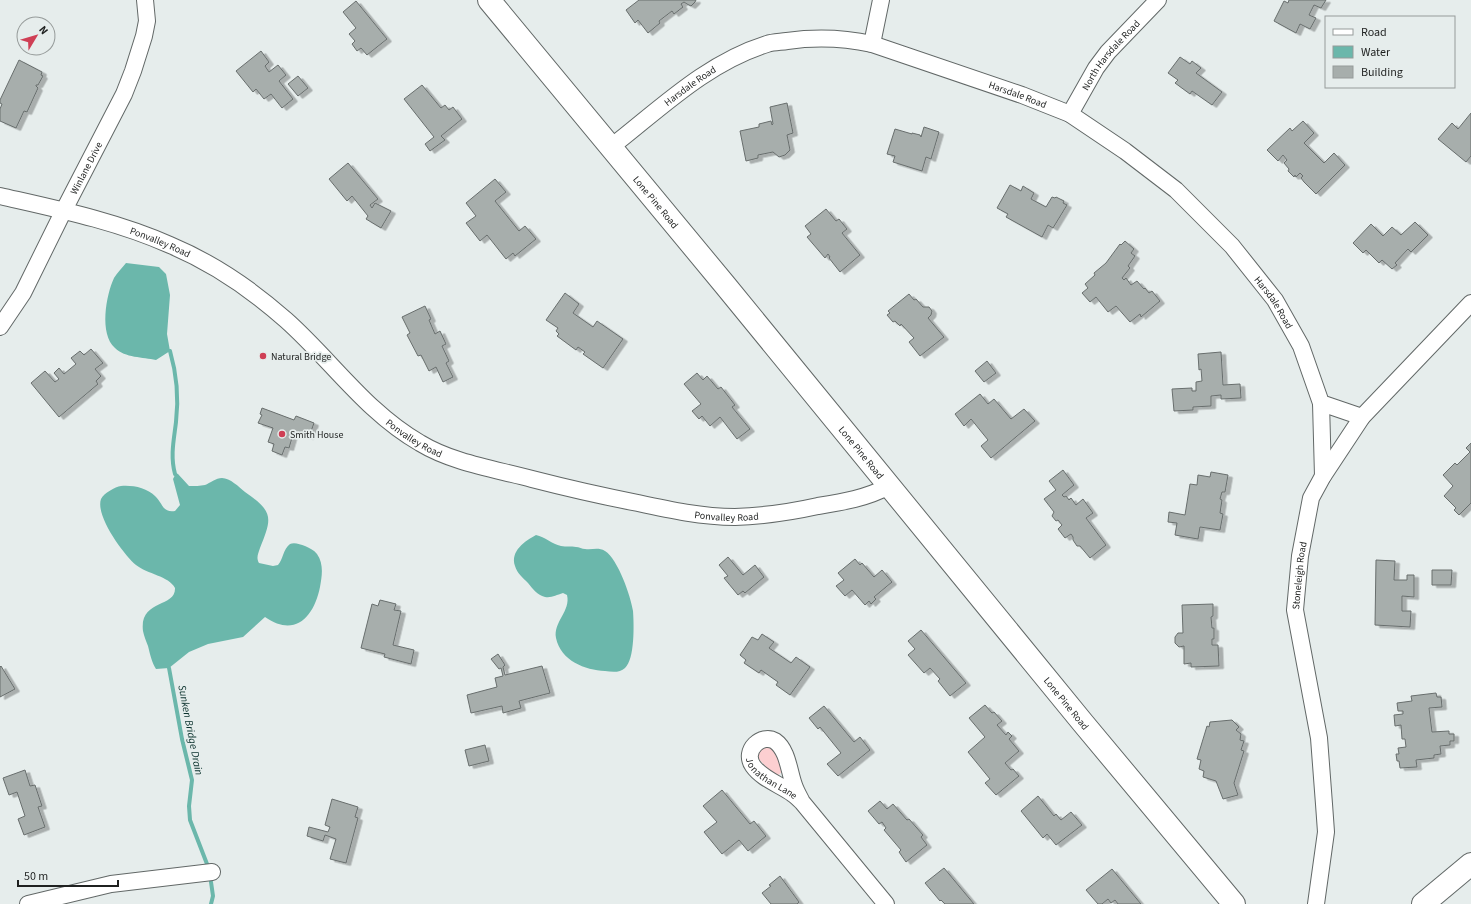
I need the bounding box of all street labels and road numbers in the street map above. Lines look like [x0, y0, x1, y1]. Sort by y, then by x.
street label: North Harsdale Road [1079, 17, 1143, 93]
street label: Harsdale Road [661, 63, 719, 110]
street label: Harsdale Road [987, 78, 1049, 112]
street label: Winlane Drive [67, 140, 106, 197]
street label: Lone Pine Road [629, 173, 681, 232]
street label: Ponvalley Road [128, 224, 193, 261]
street label: Harsdale Road [1251, 274, 1296, 332]
street label: Ponvalley Road [383, 416, 444, 461]
street label: Lone Pine Road [835, 423, 887, 482]
street label: Ponvalley Road [694, 508, 759, 525]
street label: Stoneleigh Road [1289, 540, 1311, 610]
street label: Lone Pine Road [1040, 674, 1092, 733]
street label: Jonathan Lane [742, 756, 800, 803]

